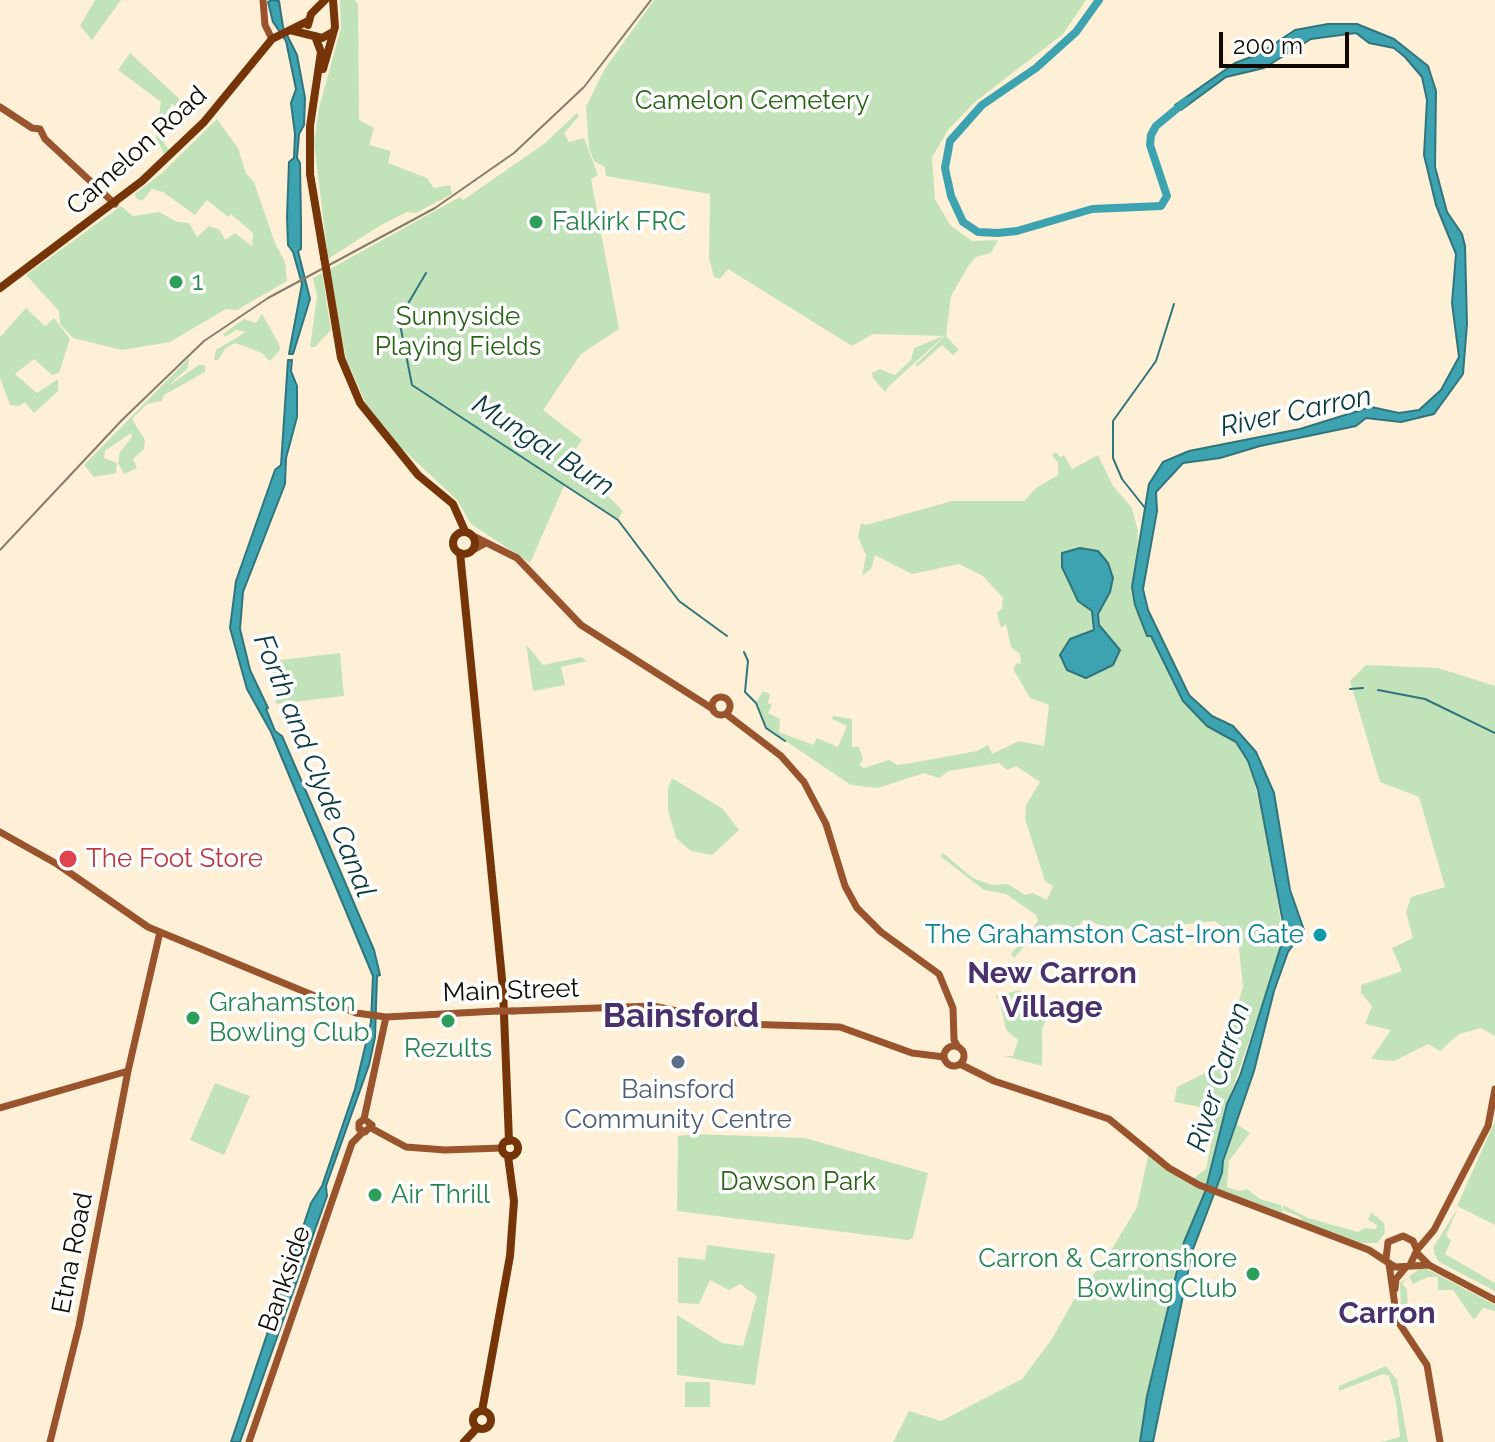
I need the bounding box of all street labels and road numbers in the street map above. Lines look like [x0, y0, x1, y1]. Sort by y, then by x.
street label: Camelon Road [60, 80, 214, 222]
street label: Main Street [442, 973, 580, 1009]
street label: Etna Road [46, 1190, 100, 1316]
street label: Bankside [252, 1222, 318, 1336]

